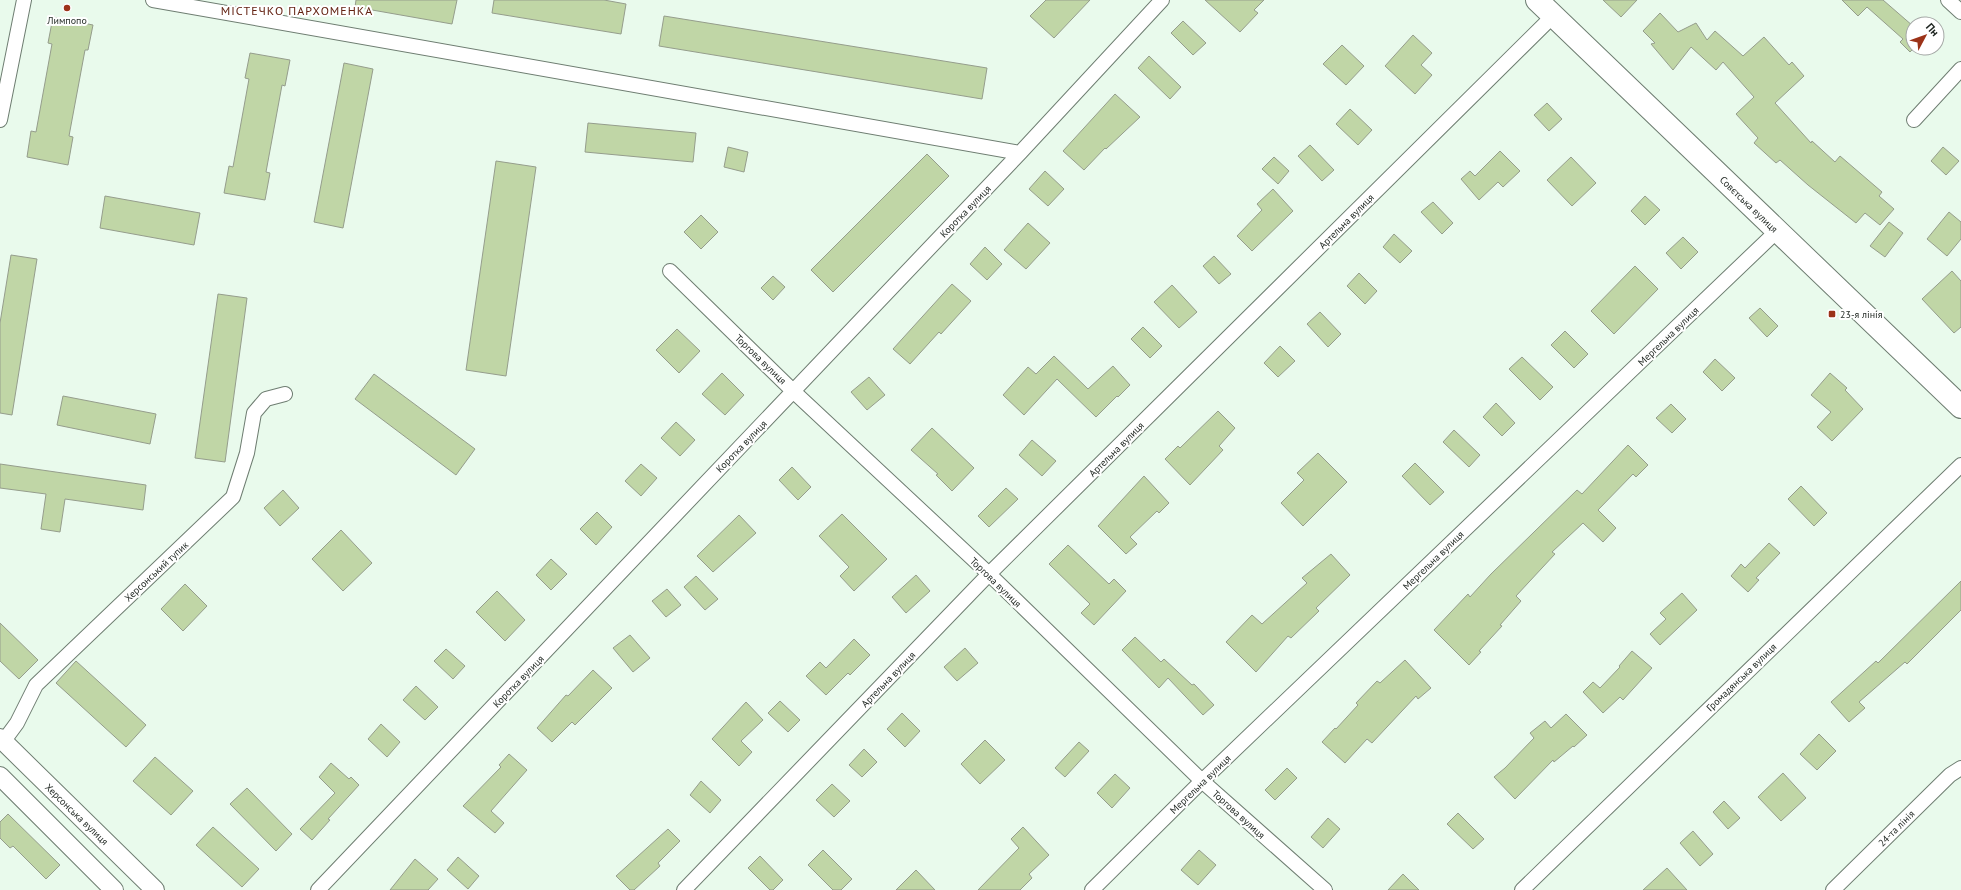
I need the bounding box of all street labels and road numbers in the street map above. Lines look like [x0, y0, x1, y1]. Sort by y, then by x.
street label: Совєтська вулиця [1717, 173, 1781, 236]
street label: Коротка вулиця [937, 182, 994, 240]
street label: Артельна вулиця [1316, 191, 1377, 252]
street label: Мергельна вулиця [1635, 304, 1702, 369]
street label: Торгова вулиця [732, 331, 789, 387]
street label: Коротка вулиця [713, 417, 770, 475]
street label: Артельна вулиця [1086, 419, 1147, 480]
street label: Мергельна вулиця [1400, 528, 1467, 593]
street label: Херсонський тупик [122, 538, 191, 604]
street label: Торгова вулиця [967, 554, 1024, 610]
street label: Громадянська вулиця [1703, 640, 1779, 714]
street label: Артельна вулиця [858, 649, 918, 710]
street label: Коротка вулиця [490, 652, 547, 710]
street label: Мергельна вулиця [1167, 752, 1234, 817]
street label: Херсонська вулиця [42, 781, 111, 848]
street label: Торгова вулиця [1210, 787, 1268, 842]
street label: 24-та лінія [1875, 807, 1918, 849]

